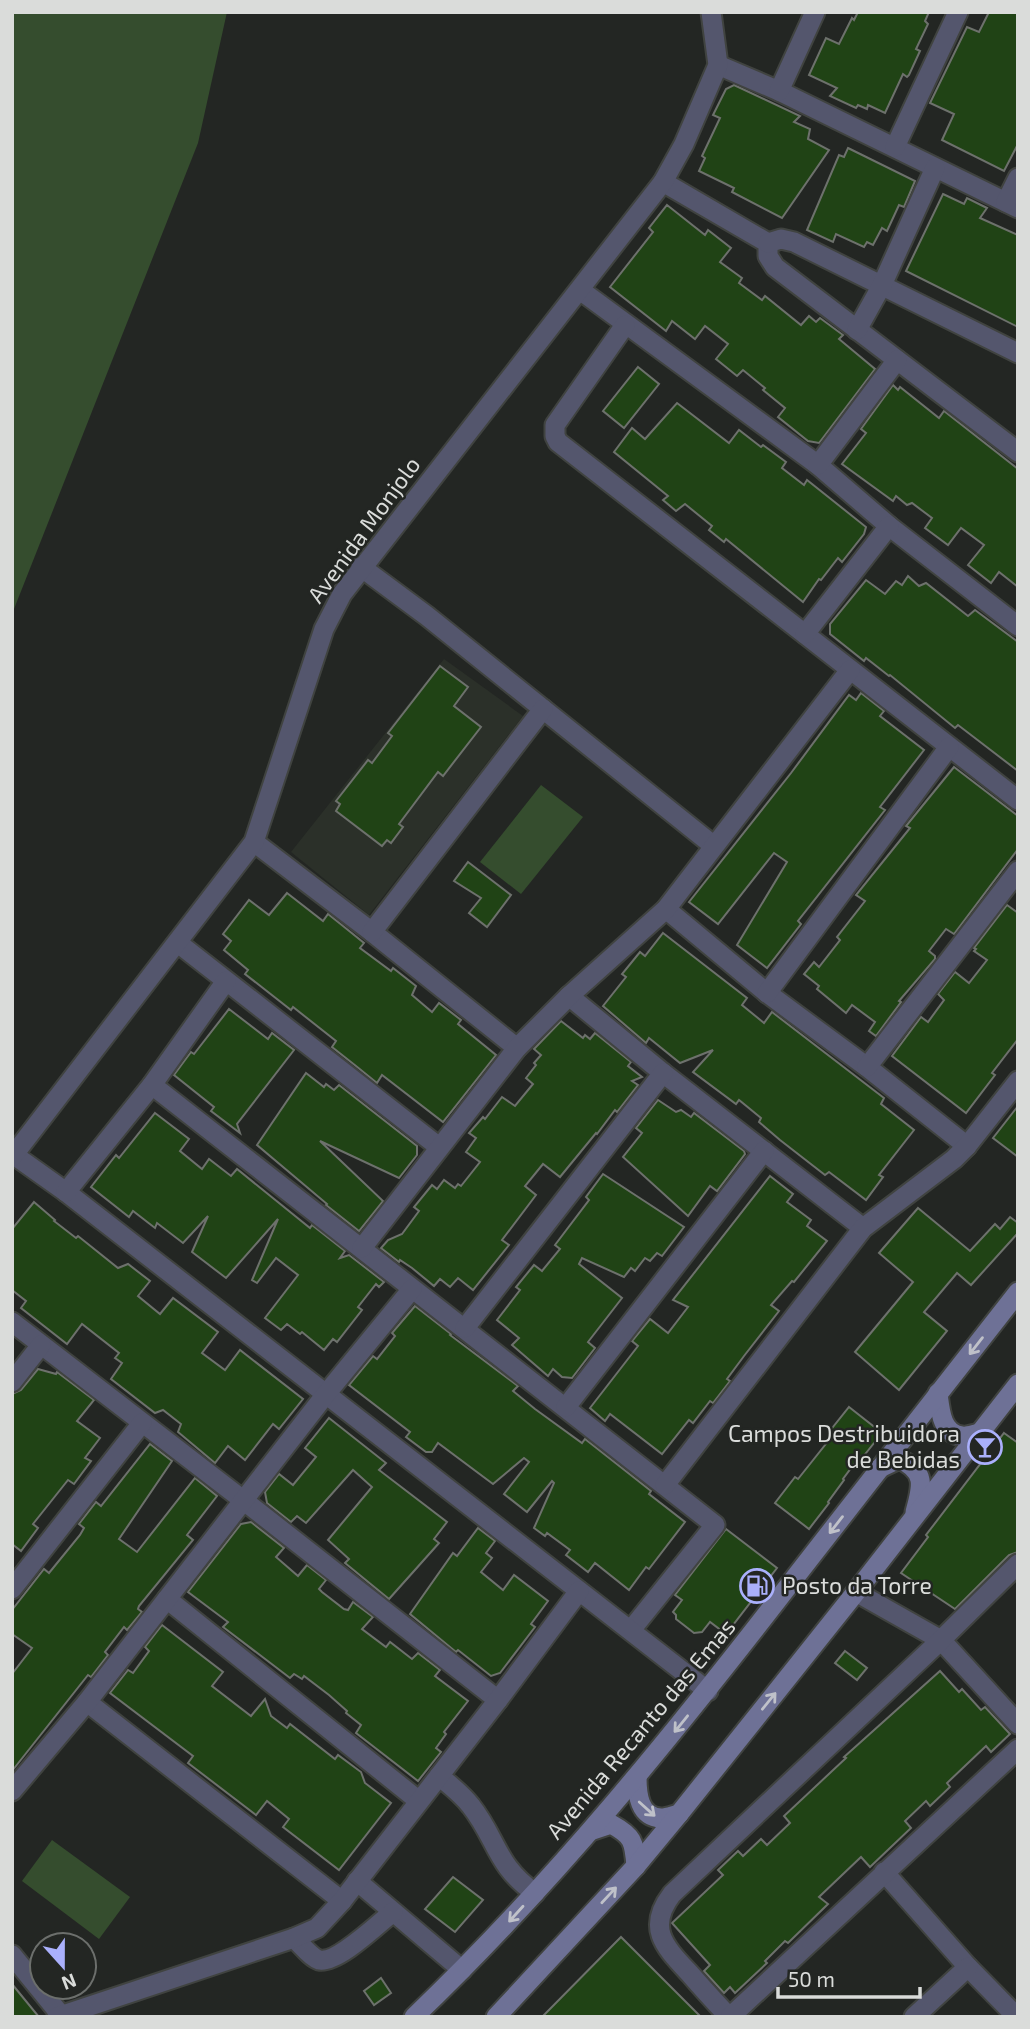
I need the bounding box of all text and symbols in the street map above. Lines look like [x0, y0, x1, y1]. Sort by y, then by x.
street label: Avenida Monjolo [301, 451, 426, 608]
one-way arrow [968, 1336, 983, 1354]
place label: Campos Destribuidora de Bebidas [728, 1419, 960, 1473]
bar icon: Campos Destribuidora de Bebidas [966, 1428, 1004, 1466]
one-way arrow [828, 1515, 843, 1534]
fuel station icon: Posto da Torre [738, 1567, 776, 1605]
place label: Posto da Torre [782, 1571, 932, 1599]
street label: Avenida Recanto das Emas [540, 1613, 741, 1844]
one-way arrow [762, 1692, 777, 1711]
one-way arrow [673, 1714, 689, 1732]
one-way arrow [638, 1801, 656, 1817]
one-way arrow [600, 1887, 617, 1904]
one-way arrow [507, 1905, 524, 1922]
north arrow [28, 1931, 98, 2001]
scale bar [778, 1955, 920, 1999]
text: 50 m [788, 1966, 835, 1991]
text: N [59, 1969, 80, 1996]

